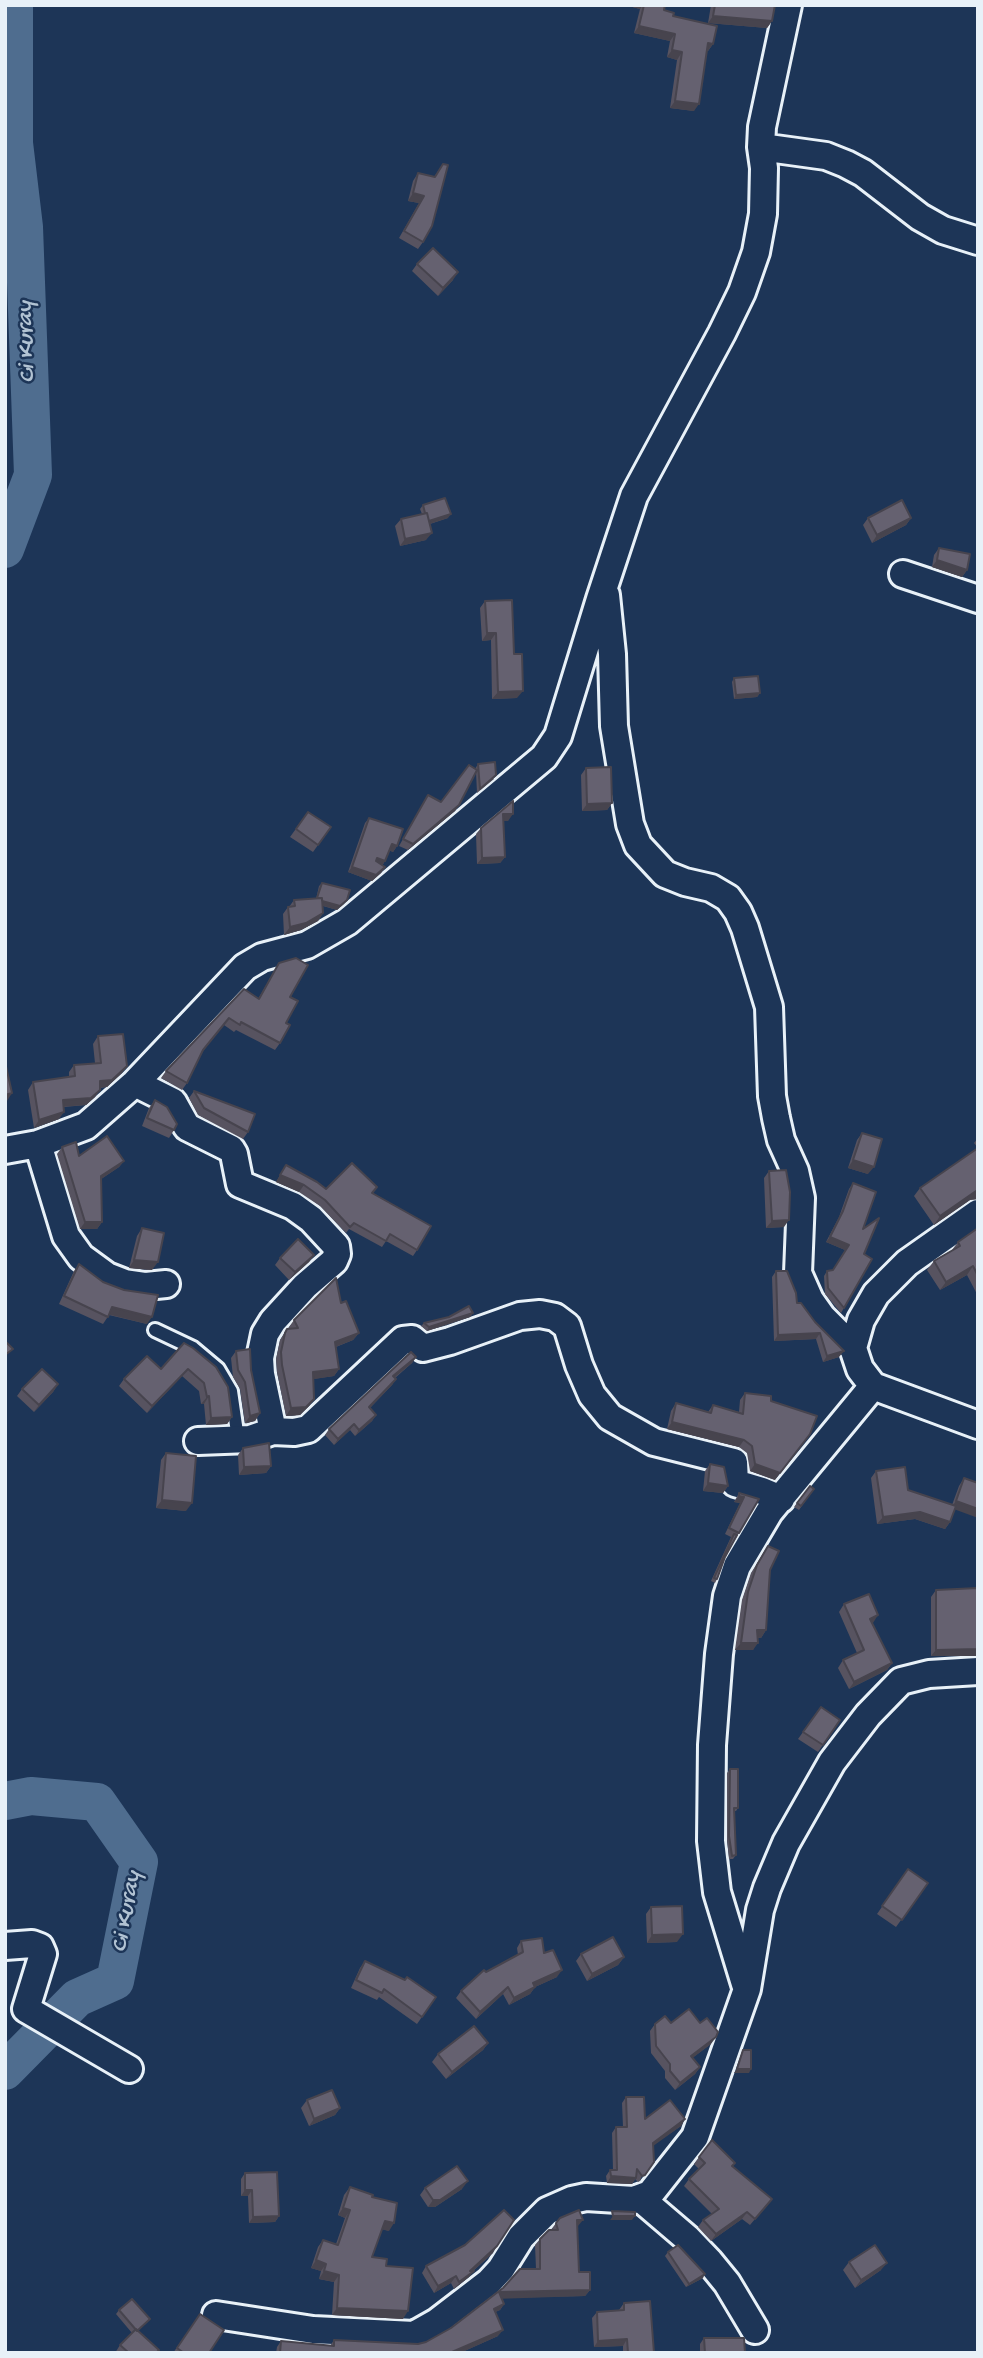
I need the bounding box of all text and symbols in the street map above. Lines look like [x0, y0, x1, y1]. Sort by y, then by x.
water label: Ci Kuray [12, 301, 44, 383]
water label: Ci Kuray [107, 1869, 149, 1955]

